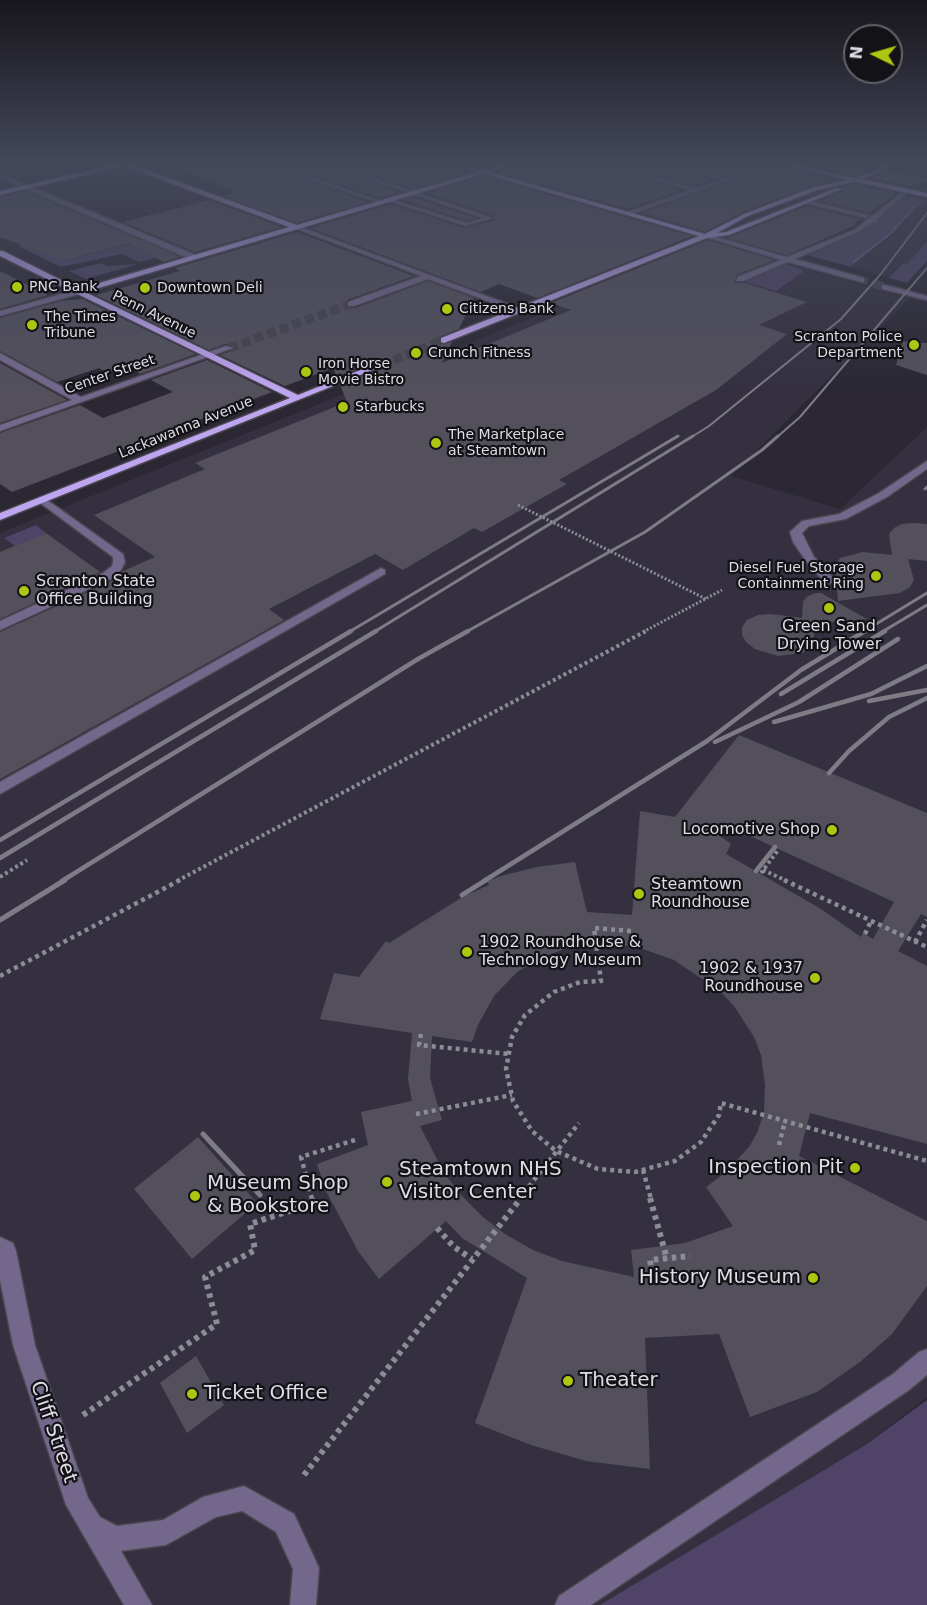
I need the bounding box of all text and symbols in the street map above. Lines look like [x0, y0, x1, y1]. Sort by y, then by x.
north arrow [843, 24, 903, 84]
text: N [847, 45, 867, 60]
place label: PNC Bank [29, 279, 97, 295]
marker: PNC Bank [10, 280, 24, 294]
place label: Downtown Deli [157, 280, 263, 296]
marker: Downtown Deli [138, 281, 152, 295]
street label: Penn Avenue [110, 288, 198, 342]
place label: Citizens Bank [459, 301, 554, 317]
marker: Citizens Bank [440, 302, 454, 316]
place label: The Times Tribune [44, 309, 116, 342]
marker: The Times Tribune [25, 318, 39, 332]
place label: Scranton Police Department [794, 329, 902, 362]
marker: Scranton Police Department [907, 338, 921, 352]
place label: Crunch Fitness [428, 345, 531, 361]
marker: Crunch Fitness [409, 346, 423, 360]
street label: Center Street [63, 352, 157, 398]
place label: Iron Horse Movie Bistro [318, 356, 404, 388]
marker: Iron Horse Movie Bistro [299, 365, 313, 379]
street label: Lackawanna Avenue [116, 393, 256, 463]
place label: Starbucks [355, 399, 425, 415]
marker: Starbucks [336, 400, 350, 414]
place label: The Marketplace at Steamtown [448, 427, 564, 460]
marker: The Marketplace at Steamtown [429, 436, 443, 450]
place label: Diesel Fuel Storage Containment Ring [729, 560, 864, 592]
marker: Diesel Fuel Storage Containment Ring [869, 569, 883, 583]
place label: Scranton State Office Building [36, 572, 155, 610]
marker: Scranton State Office Building [17, 584, 31, 598]
marker: Green Sand Drying Tower [822, 601, 836, 615]
place label: Green Sand Drying Tower [777, 617, 881, 655]
place label: Locomotive Shop [682, 820, 820, 840]
marker: Locomotive Shop [825, 823, 839, 837]
place label: Steamtown Roundhouse [651, 875, 750, 913]
marker: Steamtown Roundhouse [632, 887, 646, 901]
place label: 1902 Roundhouse & Technology Museum [479, 933, 642, 971]
marker: 1902 Roundhouse & Technology Museum [460, 945, 474, 959]
place label: 1902 & 1937 Roundhouse [699, 959, 803, 997]
marker: 1902 & 1937 Roundhouse [808, 971, 822, 985]
place label: Inspection Pit [708, 1156, 843, 1180]
place label: Steamtown NHS Visitor Center [399, 1158, 562, 1205]
marker: Inspection Pit [848, 1161, 862, 1175]
place label: Museum Shop & Bookstore [207, 1172, 348, 1219]
marker: Steamtown NHS Visitor Center [380, 1175, 394, 1189]
marker: Museum Shop & Bookstore [188, 1189, 202, 1203]
place label: History Museum [639, 1266, 801, 1290]
marker: History Museum [806, 1271, 820, 1285]
place label: Theater [580, 1369, 658, 1393]
marker: Theater [561, 1374, 575, 1388]
street label: Cliff Street [24, 1378, 82, 1486]
place label: Ticket Office [204, 1382, 328, 1406]
marker: Ticket Office [185, 1387, 199, 1401]

